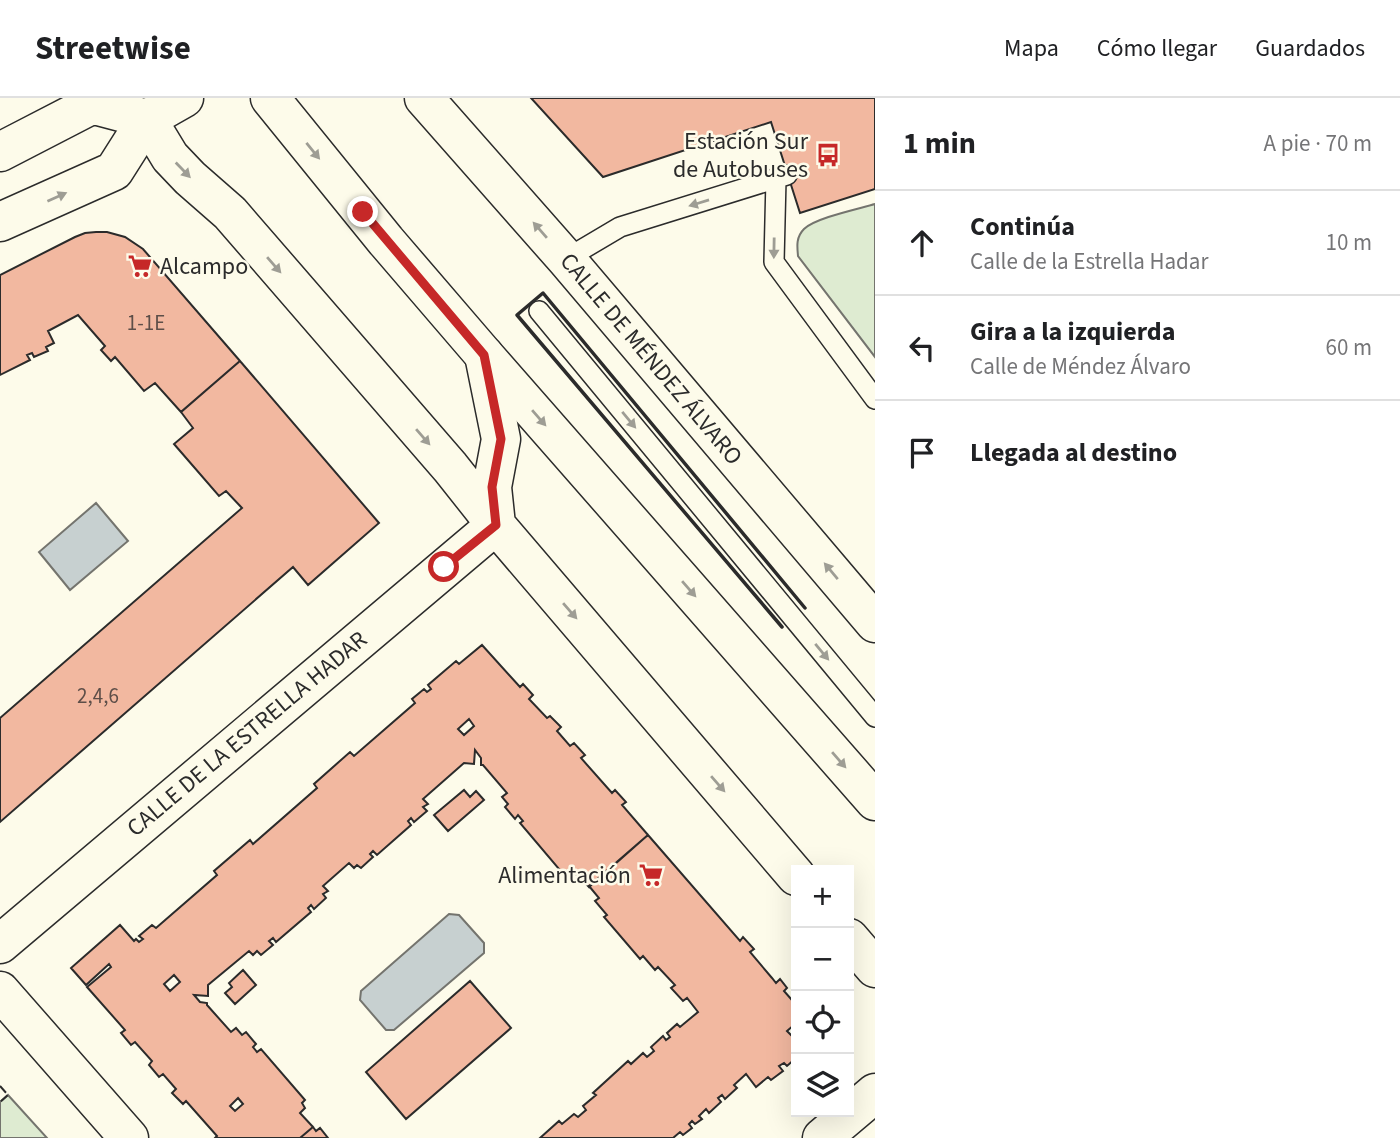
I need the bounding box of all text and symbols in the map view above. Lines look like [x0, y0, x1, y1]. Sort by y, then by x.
text: Streetwise [35, 25, 191, 72]
text: Mapa [1004, 31, 1059, 66]
text: Cómo llegar [1097, 31, 1217, 66]
text: Guardados [1255, 31, 1365, 66]
text: 1 min [903, 122, 976, 165]
place label: Estación Sur de Autobuses [673, 124, 809, 187]
text: A pie · 70 m [1264, 127, 1372, 160]
bus stop icon: Estación Sur de Autobuses [814, 141, 842, 169]
one-way arrow [305, 142, 320, 159]
one-way arrow [175, 162, 192, 179]
one-way arrow [47, 191, 67, 203]
route end [347, 196, 378, 227]
one-way arrow [689, 198, 710, 208]
text: Continúa [970, 208, 1075, 245]
one-way arrow [532, 221, 548, 239]
icon: ahead [903, 224, 941, 262]
text: 10 m [1325, 226, 1372, 259]
one-way arrow [769, 237, 780, 259]
street label: CALLE DE MÉNDEZ ÁLVARO [551, 245, 751, 473]
text: Calle de la Estrella Hadar [970, 245, 1208, 278]
place label: Alcampo [160, 249, 248, 284]
supermarket icon: Alcampo [126, 252, 154, 280]
one-way arrow [266, 256, 282, 274]
house number: 1-1E [127, 308, 165, 338]
text: Gira a la izquierda [970, 313, 1175, 350]
icon: left [903, 329, 941, 367]
text: 60 m [1325, 331, 1372, 364]
text: Calle de Méndez Álvaro [970, 350, 1191, 383]
one-way arrow [531, 409, 547, 427]
one-way arrow [622, 411, 637, 429]
one-way arrow [415, 428, 431, 446]
icon: arrive [903, 434, 941, 472]
text: Llegada al destino [970, 434, 1177, 471]
route start [428, 551, 459, 582]
one-way arrow [823, 562, 839, 580]
one-way arrow [681, 580, 697, 598]
one-way arrow [562, 602, 578, 620]
street label: CALLE DE LA ESTRELLA HADAR [119, 622, 375, 845]
one-way arrow [814, 643, 829, 660]
house number: 2,4,6 [77, 681, 119, 711]
one-way arrow [831, 751, 847, 769]
one-way arrow [710, 775, 725, 793]
place label: Alimentación [498, 858, 631, 893]
supermarket icon: Alimentación [637, 861, 665, 889]
map controls [791, 865, 854, 1117]
button: + [791, 865, 854, 928]
button: − [791, 928, 854, 991]
button: locate [791, 991, 854, 1054]
button: layers [791, 1054, 854, 1117]

